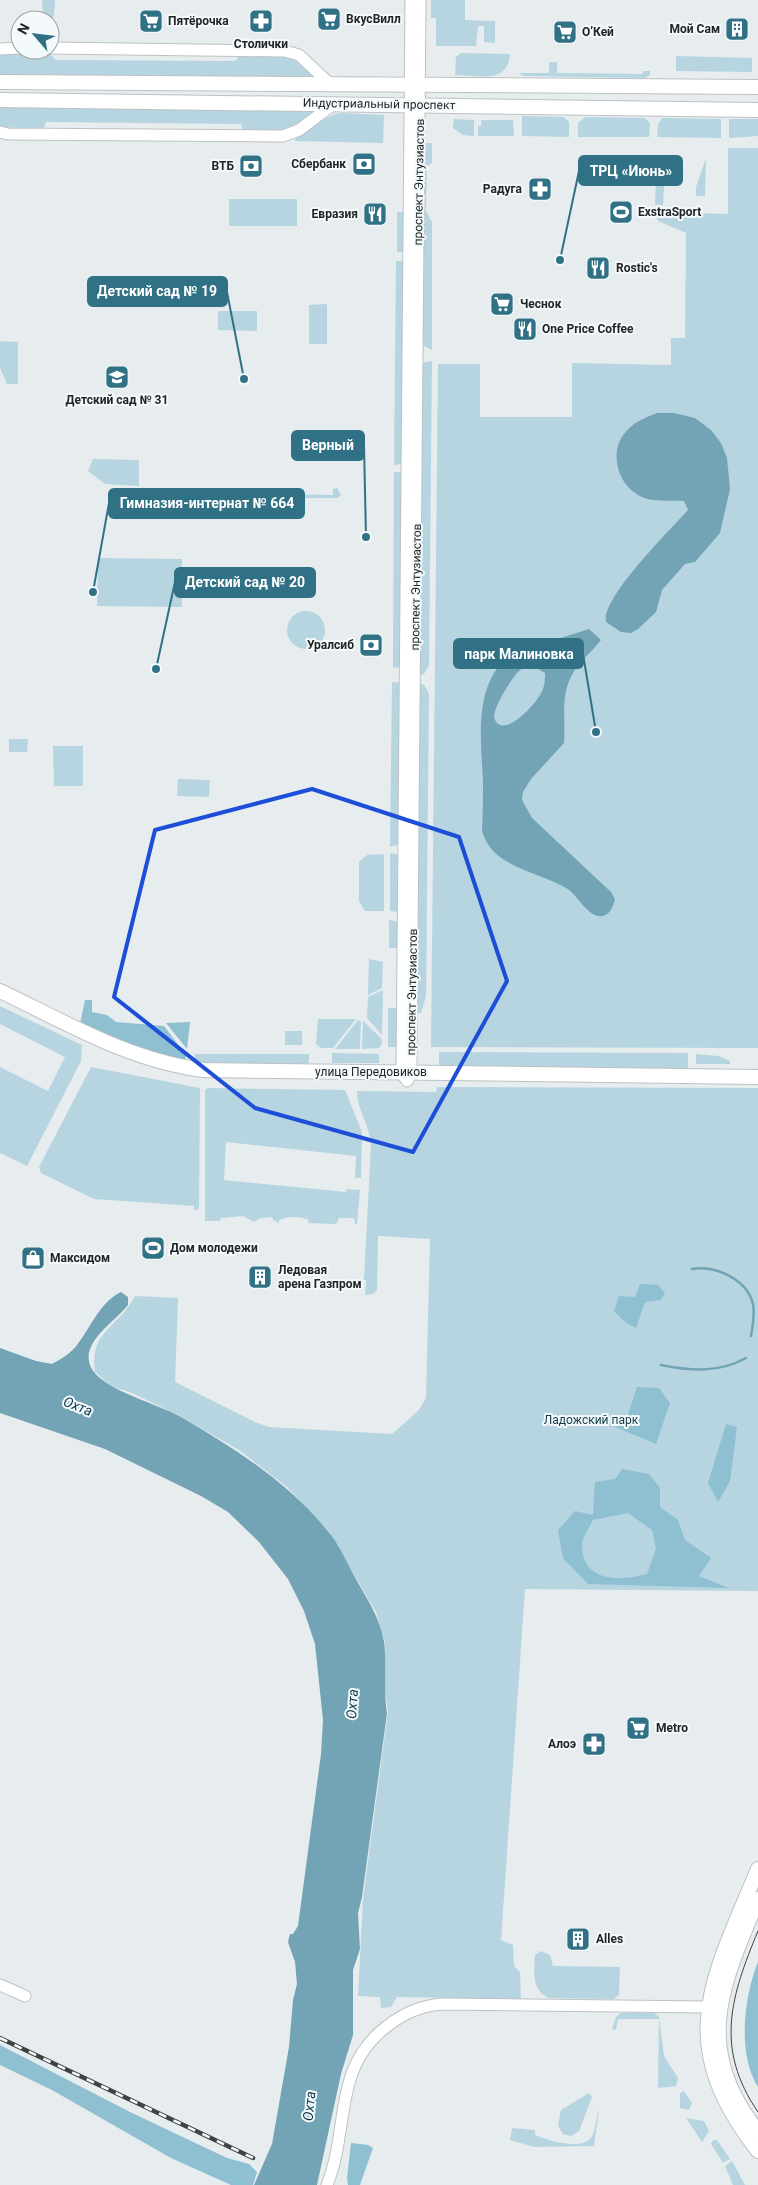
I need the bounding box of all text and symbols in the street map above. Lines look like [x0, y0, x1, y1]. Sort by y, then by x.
supermarket icon: ВкусВилл [316, 6, 342, 32]
supermarket icon: Пятёрочка [138, 8, 164, 34]
pharmacy icon: Столички [248, 8, 274, 34]
north arrow [10, 10, 60, 60]
place label: ВкусВилл [346, 12, 401, 26]
place label: Пятёрочка [168, 14, 229, 28]
building icon: Мой Сам [724, 16, 750, 42]
supermarket icon: О’Кей [552, 19, 578, 45]
text: N [14, 21, 33, 37]
place label: Мой Сам [670, 22, 720, 36]
place label: О’Кей [582, 25, 614, 39]
place label: Столички [234, 37, 288, 51]
street label: Индустриальный проспект [303, 96, 456, 112]
street label: проспект Энтузиастов [411, 118, 427, 246]
bank icon: Сбербанк [351, 151, 377, 177]
bank icon: ВТБ [238, 153, 264, 179]
callout: ТРЦ «Июнь» [579, 156, 682, 185]
place label: Сбербанк [291, 157, 346, 171]
place label: ВТБ [212, 159, 234, 173]
text: ТРЦ «Июнь» [590, 163, 672, 179]
pharmacy icon: Радуга [527, 176, 553, 202]
place label: Радуга [483, 182, 523, 196]
sports icon: ExstraSport [608, 199, 634, 225]
restaurant icon: Евразия [362, 201, 388, 227]
place label: ExstraSport [638, 205, 701, 219]
place label: Евразия [312, 207, 358, 221]
restaurant icon: Rostic's [585, 255, 611, 281]
place label: Rostic's [616, 261, 658, 275]
callout: Детский сад № 19 [88, 277, 227, 306]
text: Детский сад № 19 [97, 283, 217, 299]
supermarket icon: Чеснок [489, 291, 515, 317]
place label: Чеснок [520, 297, 562, 311]
restaurant icon: One Price Coffee [512, 316, 538, 342]
place label: One Price Coffee [542, 322, 634, 336]
school or university icon: Детский сад № 31 [104, 364, 130, 390]
place label: Детский сад № 31 [66, 393, 168, 407]
callout: Верный [292, 431, 364, 460]
text: Верный [302, 437, 354, 453]
callout: Гимназия-интернат № 664 [109, 489, 304, 518]
text: Гимназия-интернат № 664 [120, 495, 294, 511]
street label: проспект Энтузиастов [408, 523, 424, 651]
callout: Детский сад № 20 [175, 568, 315, 597]
text: Детский сад № 20 [185, 574, 305, 590]
bank icon: Уралсиб [358, 632, 384, 658]
place label: Уралсиб [307, 638, 354, 652]
callout: парк Малиновка [454, 639, 583, 668]
text: парк Малиновка [464, 646, 574, 662]
street label: проспект Энтузиастов [404, 928, 420, 1056]
street label: улица Передовиков [315, 1065, 427, 1079]
sports icon: Дом молодежи [140, 1235, 166, 1261]
place label: Дом молодежи [170, 1241, 258, 1255]
shop icon: Максидом [20, 1245, 46, 1271]
place label: Максидом [50, 1251, 110, 1265]
place label: Ледовая арена Газпром [278, 1263, 362, 1291]
building icon: Ледовая арена Газпром [247, 1264, 273, 1290]
water label: Охта [61, 1393, 95, 1419]
park label: Ладожский парк [544, 1413, 639, 1427]
water label: Охта [343, 1689, 361, 1719]
supermarket icon: Metro [625, 1715, 651, 1741]
place label: Metro [656, 1721, 688, 1735]
pharmacy icon: Алоэ [581, 1731, 607, 1757]
place label: Алоэ [548, 1737, 576, 1751]
building icon: Alles [565, 1926, 591, 1952]
place label: Alles [596, 1932, 623, 1946]
water label: Охта [299, 2090, 319, 2122]

